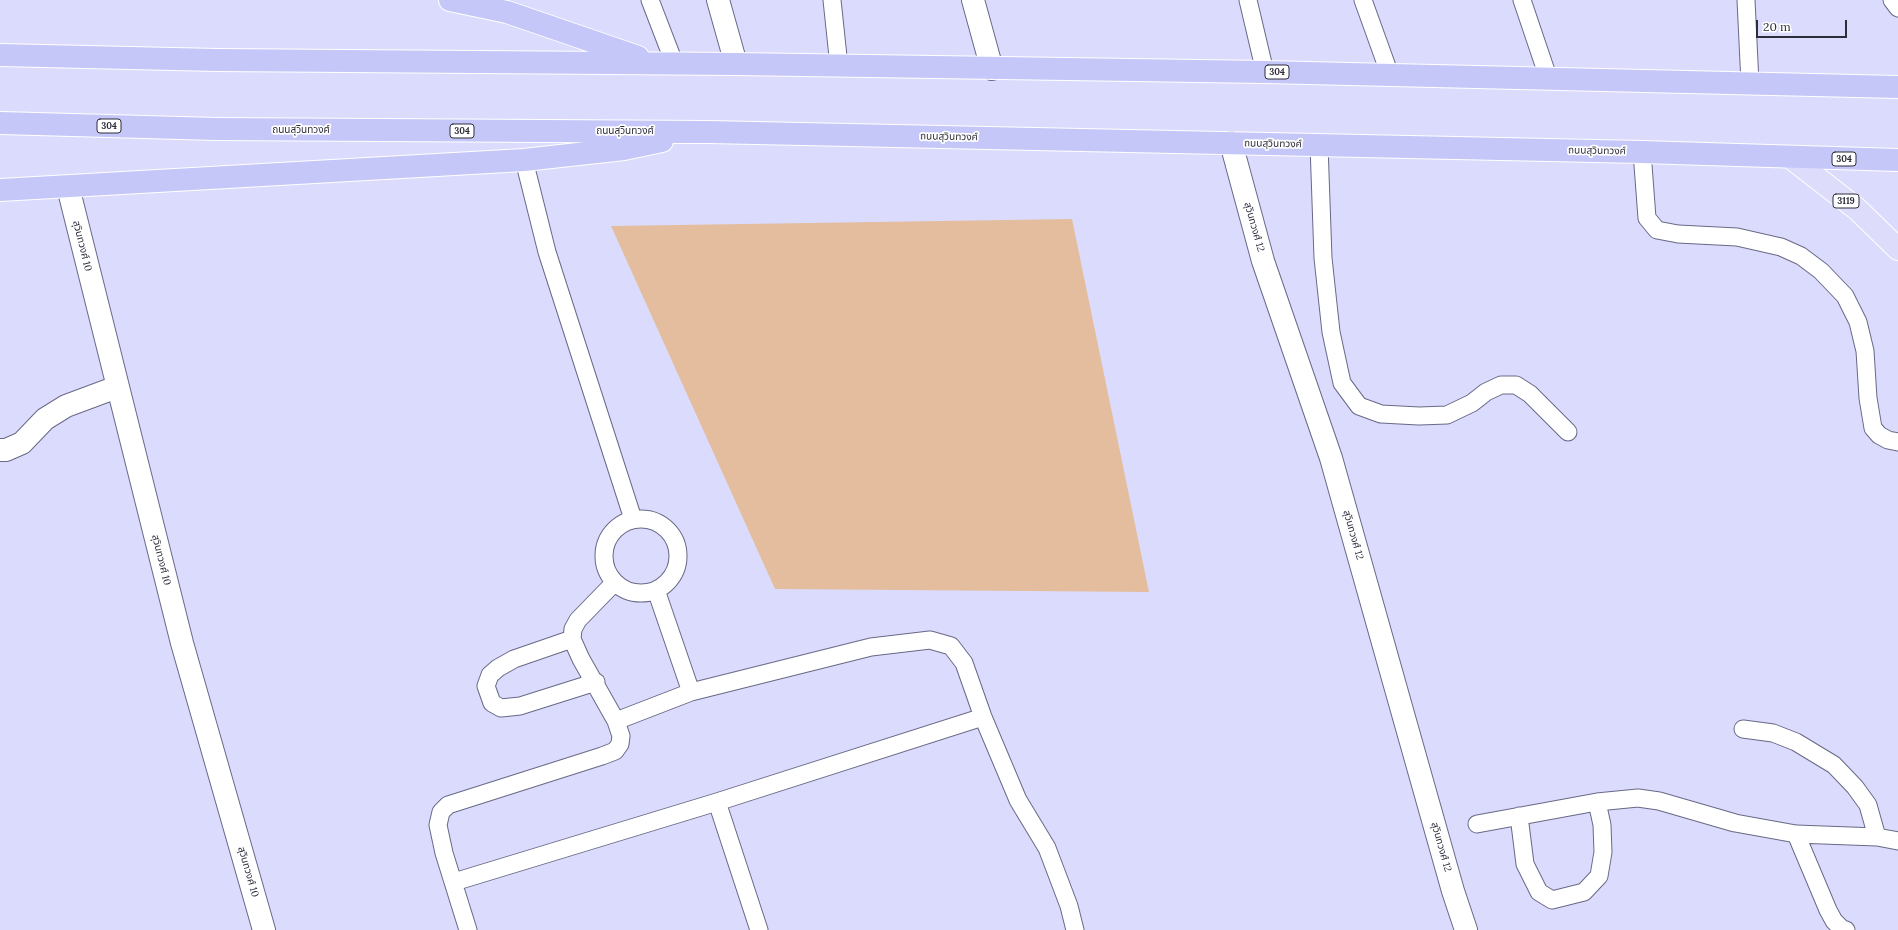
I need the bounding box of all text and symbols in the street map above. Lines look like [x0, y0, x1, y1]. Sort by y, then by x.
scale bar [1758, 12, 1849, 38]
text: 20 m [1763, 19, 1791, 34]
road number: 304 [1265, 65, 1289, 79]
road number: 304 [97, 119, 121, 133]
street label: ถนนสุวินทวงศ์ [272, 124, 330, 136]
road number: 304 [450, 124, 474, 138]
street label: ถนนสุวินทวงศ์ [596, 125, 654, 137]
street label: ถนนสุวินทวงศ์ [920, 130, 978, 144]
street label: ถนนสุวินทวงศ์ [1244, 137, 1302, 151]
street label: ถนนสุวินทวงศ์ [1568, 144, 1626, 158]
road number: 304 [1832, 152, 1856, 166]
road number: 3119 [1833, 194, 1859, 208]
street label: สุวินทวงศ์ 12 [1241, 201, 1267, 253]
street label: สุวินทวงศ์ 10 [70, 219, 94, 273]
street label: สุวินทวงศ์ 12 [1340, 509, 1366, 561]
street label: สุวินทวงศ์ 10 [149, 533, 173, 587]
street label: สุวินทวงศ์ 12 [1428, 821, 1454, 873]
street label: สุวินทวงศ์ 10 [235, 845, 261, 899]

